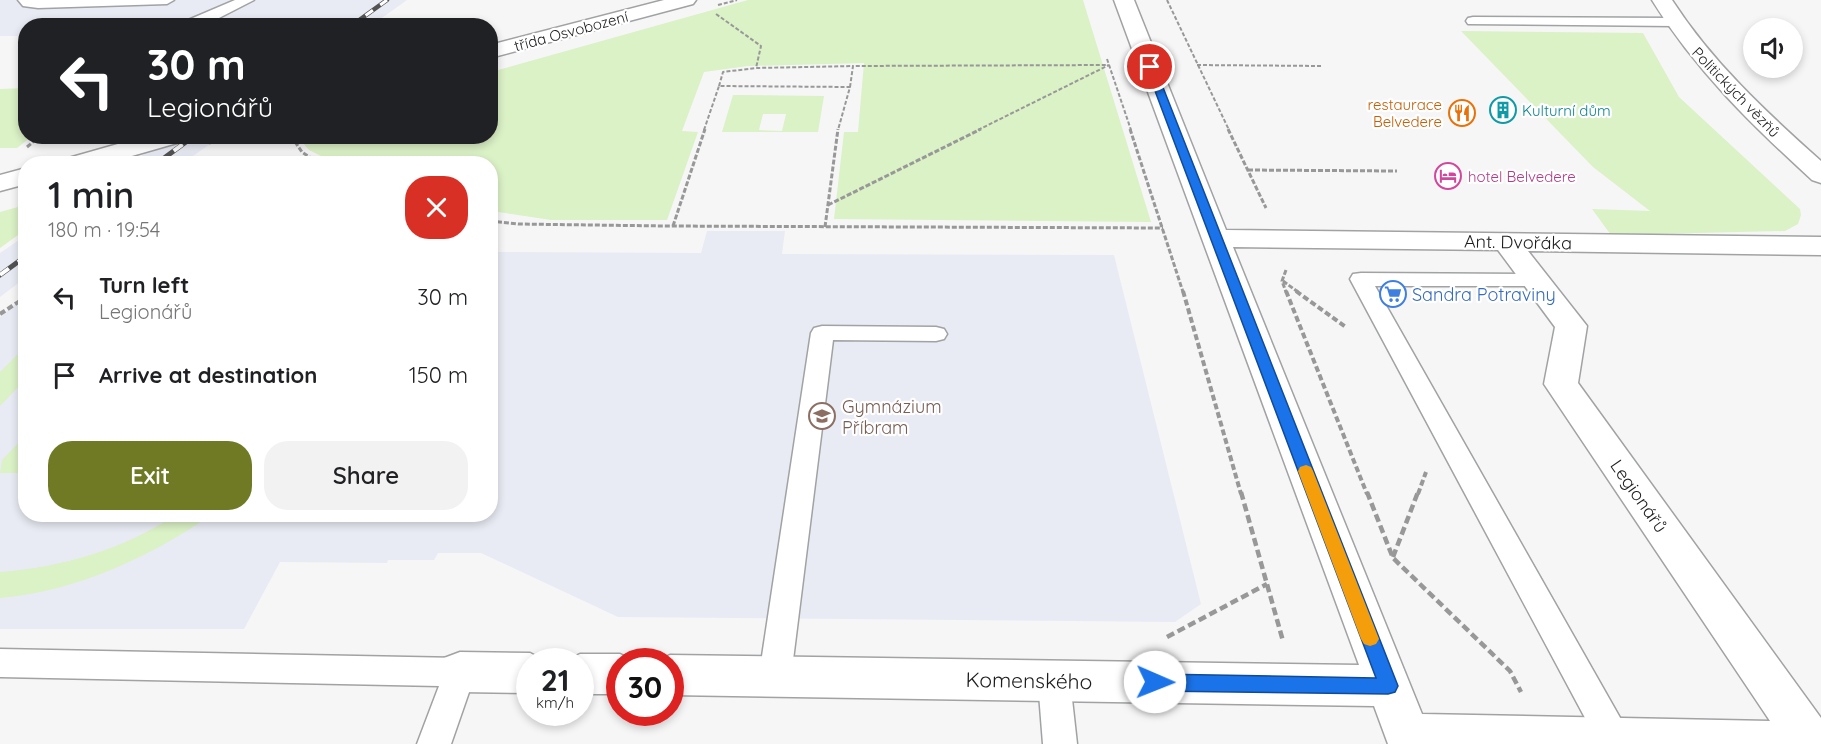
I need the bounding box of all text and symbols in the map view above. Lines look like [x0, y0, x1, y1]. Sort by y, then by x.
street label: třída Osvobození [512, 6, 631, 55]
map controls [1743, 18, 1803, 78]
button: sound [1743, 18, 1803, 78]
text: 30 m [147, 38, 246, 91]
pin [1124, 41, 1175, 92]
icon: left [48, 42, 126, 120]
street label: Politických vězňů [1688, 43, 1784, 141]
icon: arrive [1133, 50, 1166, 83]
text: Legionářů [147, 90, 273, 124]
place label: restaurace Belvedere [1368, 95, 1442, 131]
building icon: Kulturní dům [1488, 95, 1518, 125]
restaurant icon: restaurace Belvedere [1447, 98, 1477, 128]
place label: Kulturní dům [1522, 101, 1611, 120]
hotel icon: hotel Belvedere [1433, 161, 1463, 191]
place label: hotel Belvedere [1468, 167, 1576, 186]
text: 1 min [48, 172, 134, 217]
button: close [405, 176, 468, 239]
text: 180 m · 19:54 [48, 217, 160, 242]
street label: Ant. Dvořáka [1464, 230, 1572, 254]
text: Turn left [99, 271, 189, 299]
supermarket icon: Sandra Potraviny [1378, 279, 1408, 309]
icon: left [48, 281, 81, 314]
text: 30 m [417, 283, 468, 311]
place label: Sandra Potraviny [1412, 283, 1556, 306]
text: Legionářů [99, 299, 192, 324]
icon: arrive [48, 359, 81, 392]
text: Arrive at destination [99, 361, 317, 389]
text: 150 m [409, 361, 468, 389]
place label: Gymnázium Příbram [842, 395, 942, 439]
school or university icon: Gymnázium Příbram [807, 401, 837, 431]
button: Exit [48, 441, 252, 510]
button: Share [264, 441, 468, 510]
street label: Legionářů [1605, 455, 1673, 537]
speed limit sign: 30 [606, 648, 684, 726]
position arrow [1123, 650, 1187, 714]
text: 21 [541, 661, 569, 699]
street label: Komenského [965, 666, 1093, 694]
text: km/h [536, 693, 574, 712]

